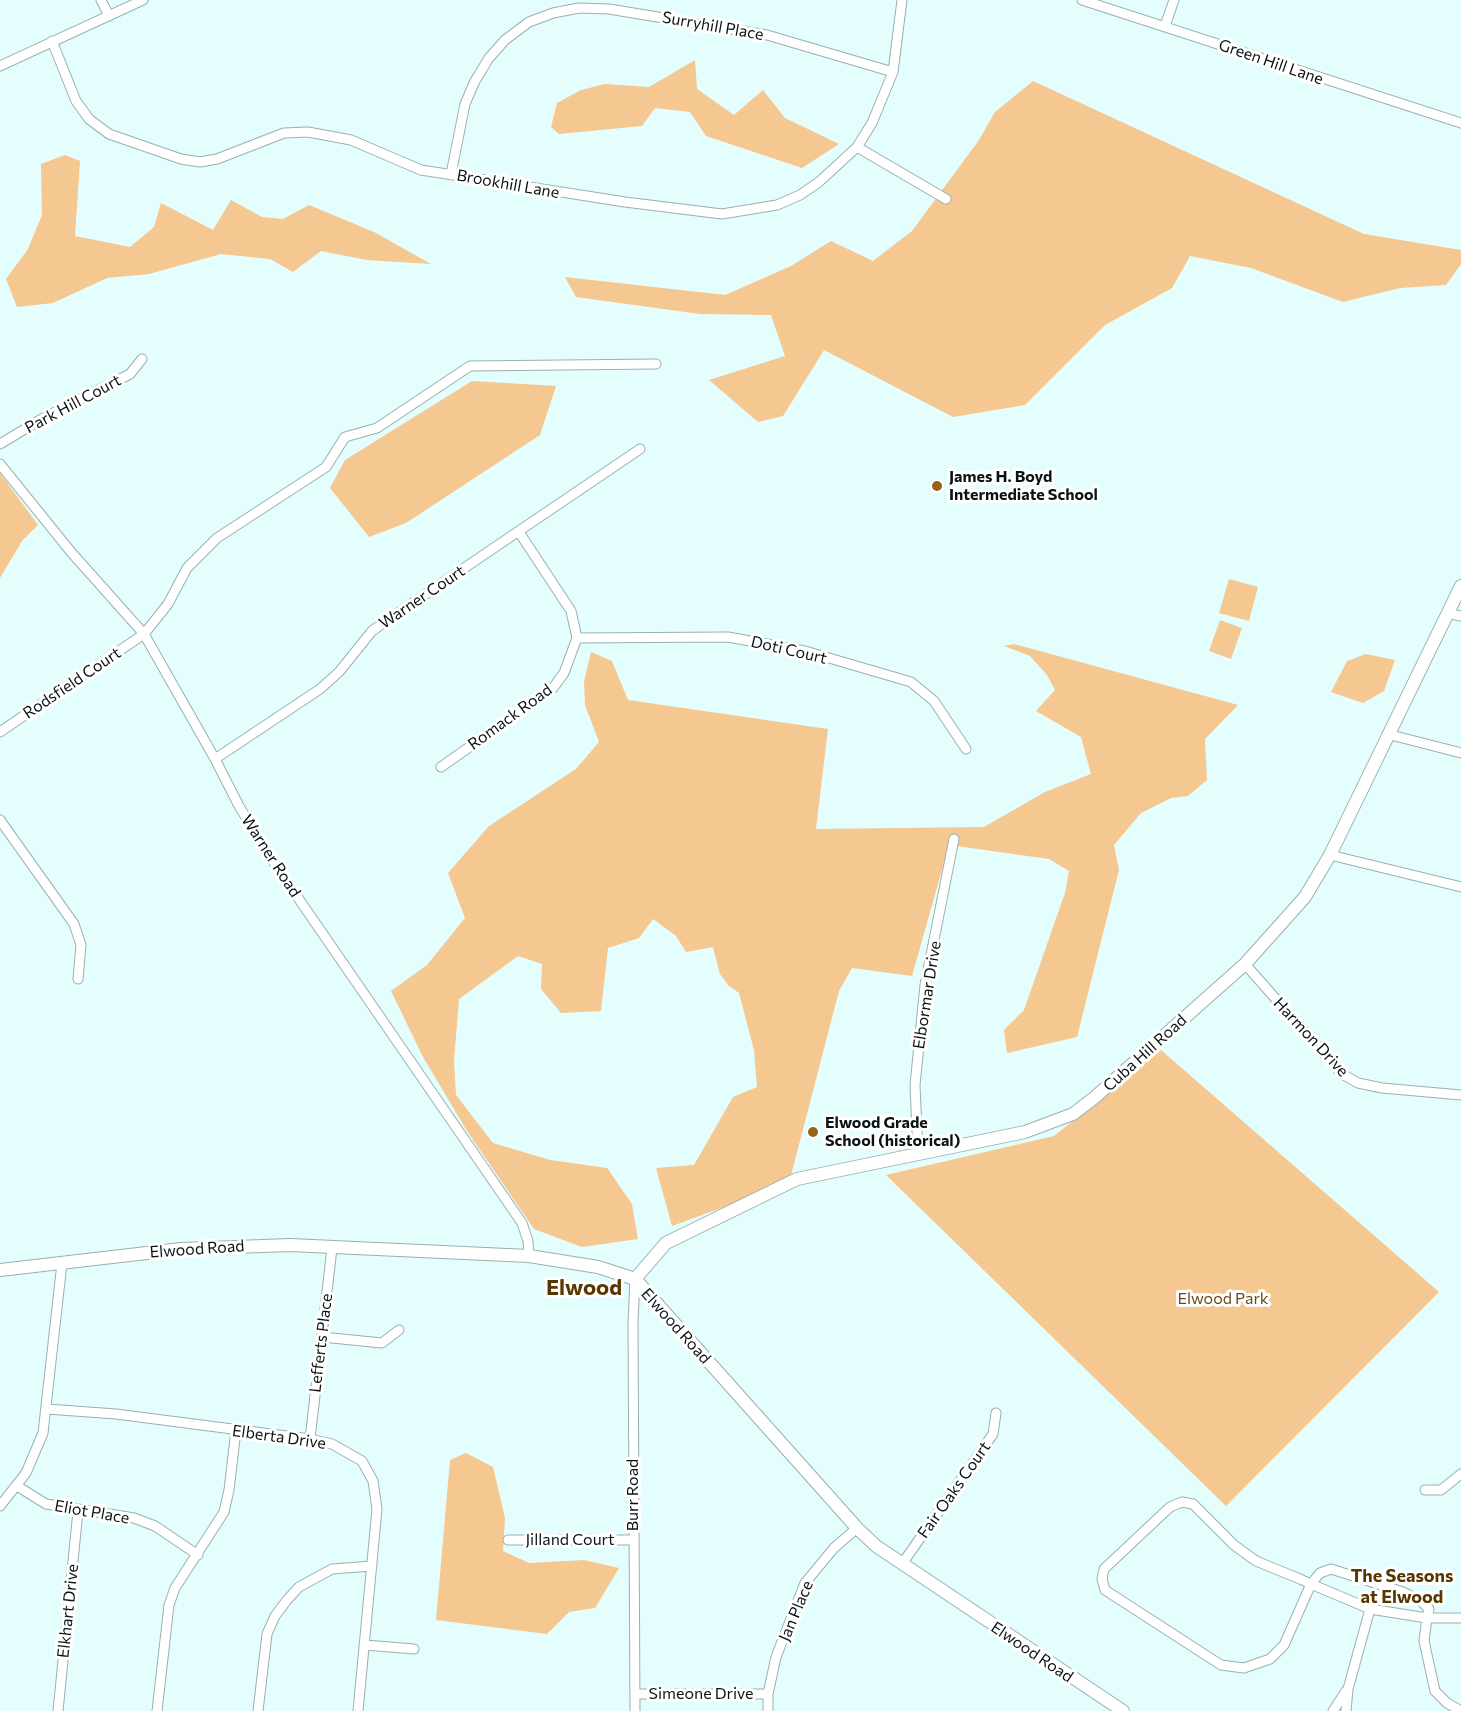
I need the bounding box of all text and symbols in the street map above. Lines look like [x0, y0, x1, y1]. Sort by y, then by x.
street label: Surryhill Place [661, 8, 765, 44]
street label: Green Hill Lane [1216, 35, 1326, 89]
street label: Brookhill Lane [455, 166, 561, 202]
street label: Park Hill Court [22, 371, 124, 437]
place label: James H. Boyd Intermediate School [949, 467, 1098, 505]
marker: James H. Boyd Intermediate School [930, 479, 944, 493]
street label: Warner Court [375, 561, 469, 633]
street label: Doti Court [749, 632, 829, 668]
street label: Rodsfield Court [19, 643, 125, 723]
street label: Romack Road [464, 680, 556, 754]
street label: Warner Road [237, 811, 305, 901]
street label: Elbormar Drive [909, 939, 945, 1051]
street label: Harmon Drive [1269, 993, 1353, 1081]
street label: Cuba Hill Road [1099, 1011, 1191, 1095]
place label: Elwood Grade School (historical) [825, 1113, 960, 1151]
marker: Elwood Grade School (historical) [806, 1125, 820, 1139]
street label: Elwood Road [149, 1236, 245, 1262]
district label: Elwood [546, 1275, 622, 1301]
street label: Elwood Road [637, 1284, 715, 1368]
park label: Elwood Park [1178, 1289, 1268, 1309]
street label: Lefferts Place [305, 1292, 337, 1394]
street label: Elberta Drive [231, 1421, 327, 1453]
street label: Fair Oaks Court [914, 1438, 994, 1542]
street label: Burr Road [623, 1459, 643, 1531]
street label: Eliot Place [53, 1496, 131, 1528]
street label: Jilland Court [525, 1530, 615, 1550]
street label: Elkhart Drive [54, 1563, 82, 1659]
district label: The Seasons at Elwood [1351, 1565, 1453, 1608]
street label: Jan Place [775, 1578, 817, 1644]
street label: Elwood Road [987, 1618, 1077, 1686]
street label: Simeone Drive [649, 1684, 753, 1704]

